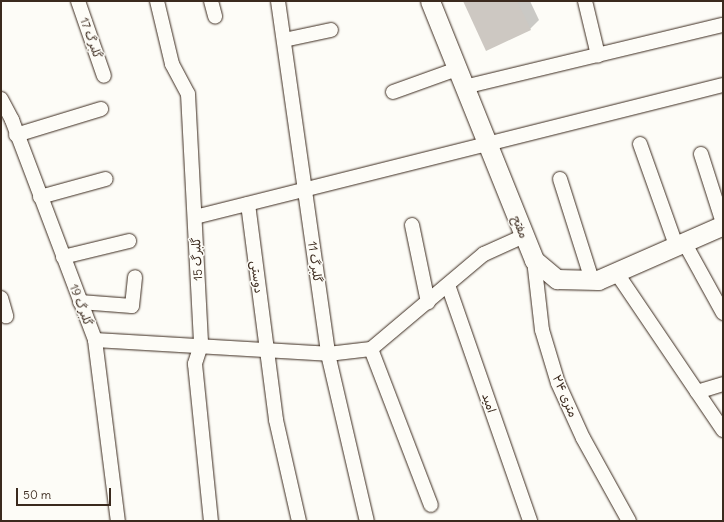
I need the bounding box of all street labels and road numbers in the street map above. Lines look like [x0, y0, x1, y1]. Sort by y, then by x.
street label: گلبرگ 17 [77, 16, 105, 60]
street label: مفتح [509, 214, 531, 240]
street label: گلبرگ 15 [189, 237, 205, 281]
street label: گلبرگ 11 [305, 240, 325, 284]
street label: دوستی [248, 260, 266, 294]
street label: گلبرگ 19 [66, 282, 96, 328]
street label: ۲۴ متری [550, 373, 580, 419]
street label: امید [479, 391, 499, 415]

